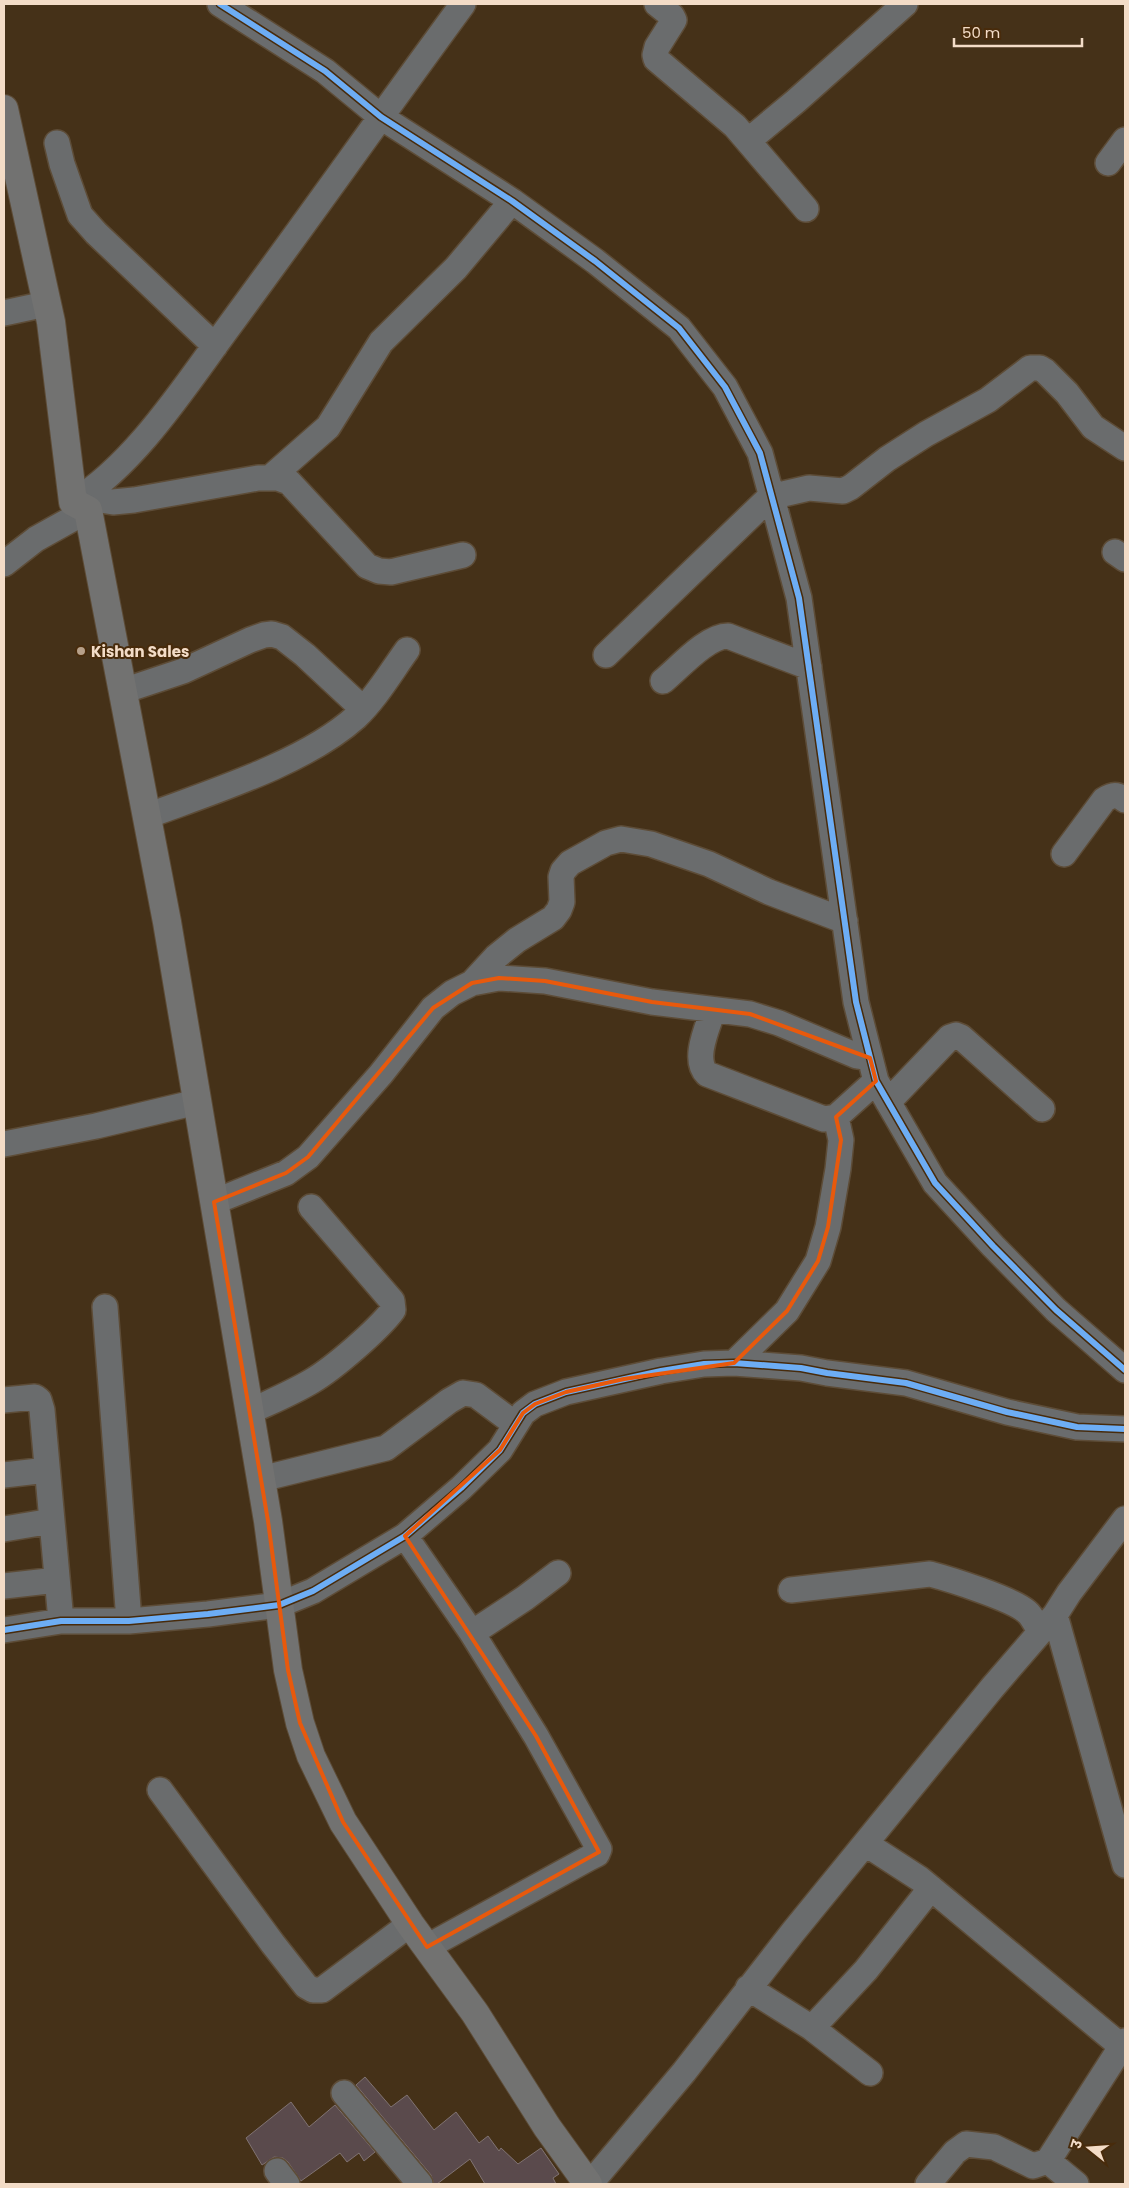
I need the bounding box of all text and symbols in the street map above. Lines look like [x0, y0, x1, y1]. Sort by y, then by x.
scale bar [954, 15, 1082, 47]
text: 50 m [962, 22, 1000, 43]
place label: Kishan Sales [91, 641, 189, 662]
marker: Kishan Sales [75, 645, 87, 657]
north arrow [1064, 2123, 1114, 2173]
text: उ [1066, 2136, 1088, 2152]

